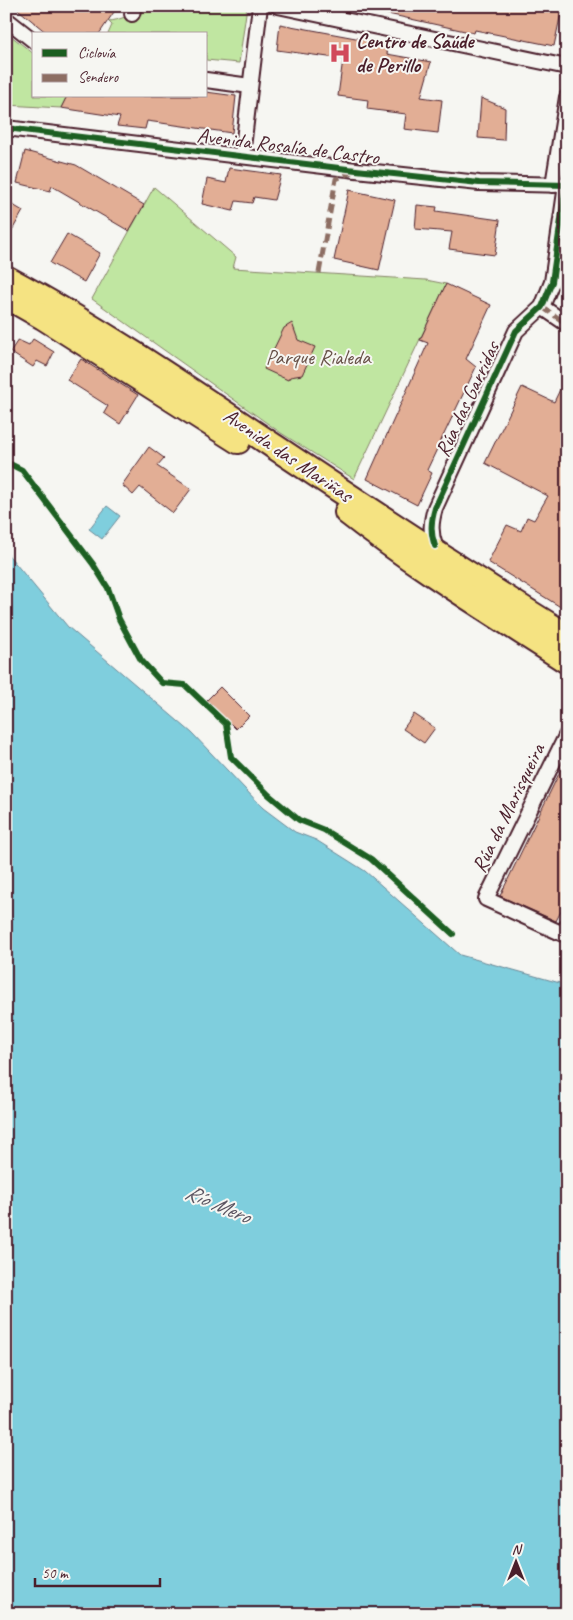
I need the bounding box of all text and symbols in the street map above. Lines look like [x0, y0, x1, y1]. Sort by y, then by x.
place label: Centro de Saúde de Perillo [356, 28, 475, 78]
legend [32, 32, 208, 98]
hospital icon: Centro de Saúde de Perillo [327, 40, 353, 66]
text: Ciclovía [78, 44, 117, 63]
text: Sendero [78, 68, 119, 87]
street label: Avenida Rosalía de Castro [196, 122, 382, 170]
street label: Rúa das Garridas [429, 336, 506, 461]
park label: Parque Rialeda [266, 344, 372, 370]
street label: Avenida das Mariñas [219, 402, 359, 509]
street label: Rúa da Marisqueira [466, 738, 551, 877]
water label: Río Mero [181, 1178, 257, 1231]
north arrow [490, 1538, 540, 1588]
text: N [512, 1541, 523, 1558]
scale bar [35, 1555, 160, 1587]
text: 50 m [42, 1564, 69, 1583]

